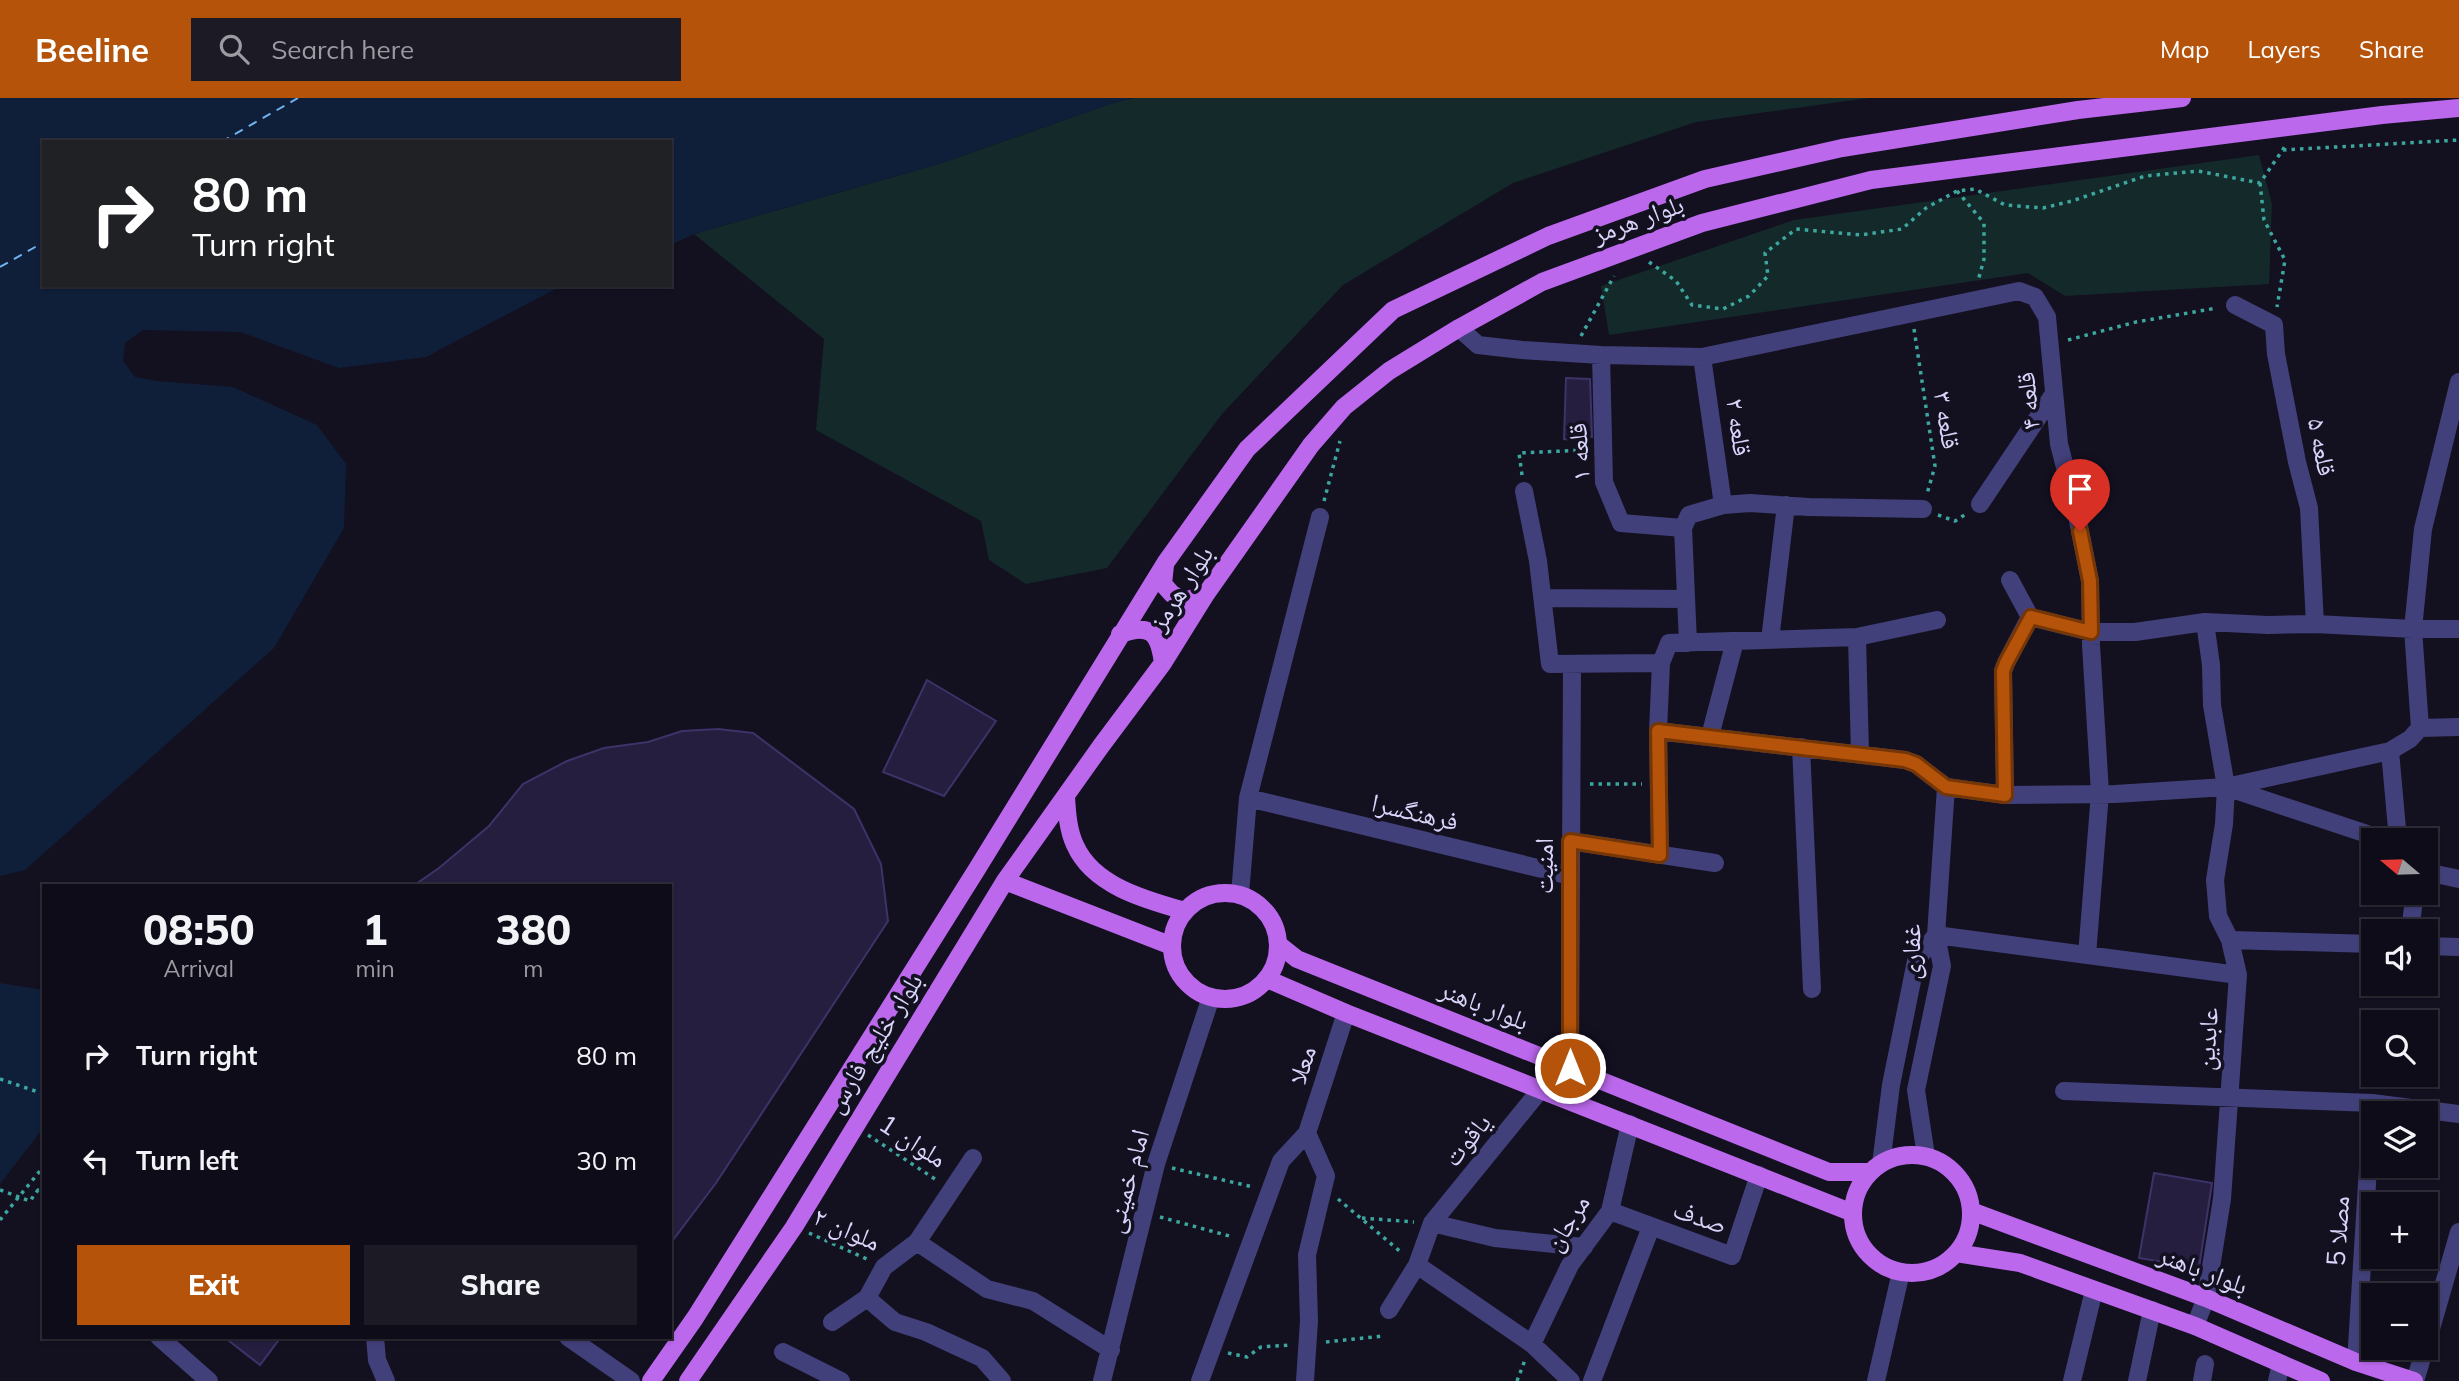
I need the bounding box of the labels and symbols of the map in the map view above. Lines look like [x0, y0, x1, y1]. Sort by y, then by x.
street label: بلوار هرمز [1587, 187, 1688, 251]
street label: قلعه ۴ [2008, 370, 2047, 432]
street label: قلعه ۳ [1927, 389, 1968, 451]
street label: قلعه ۲ [1719, 396, 1760, 458]
street label: قلعه ۵ [2301, 415, 2344, 479]
street label: قلعه ۱ [1560, 422, 1597, 482]
pin [2050, 459, 2110, 531]
street label: بلوار هرمز [1140, 539, 1220, 637]
street label: فرهنگسرا [1368, 786, 1462, 837]
north arrow [2361, 828, 2438, 905]
street label: امنیت [1527, 838, 1560, 894]
street label: غفاری [1894, 924, 1927, 980]
street label: بلوار خلیج فارس [817, 967, 931, 1119]
street label: بلوار باهنر [1434, 971, 1534, 1037]
street label: عابدین [2188, 1006, 2225, 1072]
position arrow [1533, 1031, 1607, 1105]
street label: معلا [1280, 1041, 1323, 1088]
street label: ملوان 1 [873, 1107, 953, 1175]
street label: یاقوت [1435, 1107, 1498, 1173]
street label: امام خمینی [1097, 1125, 1158, 1237]
street label: مرجان [1536, 1188, 1597, 1257]
street label: صدف [1669, 1192, 1731, 1241]
street label: مصلا 5 [2319, 1195, 2356, 1267]
street label: ملوان ۲ [808, 1199, 886, 1258]
street label: بلوار باهنر [2153, 1237, 2253, 1302]

